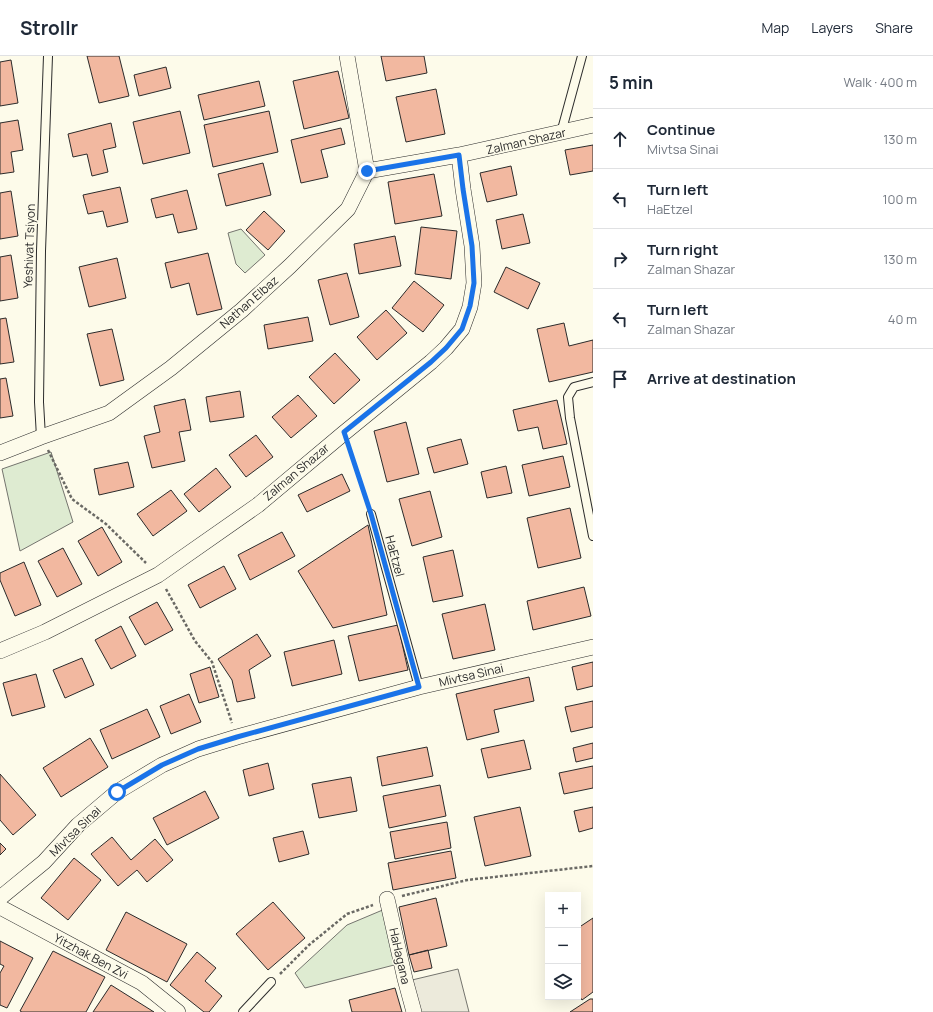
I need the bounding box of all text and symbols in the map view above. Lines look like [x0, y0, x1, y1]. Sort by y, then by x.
text: Strollr [20, 15, 78, 41]
text: Map [761, 18, 789, 37]
text: Layers [811, 18, 853, 37]
text: Share [875, 18, 913, 37]
text: 5 min [609, 71, 653, 94]
text: Walk · 400 m [843, 73, 917, 91]
text: Continue [647, 119, 715, 140]
street label: Zalman Shazar [484, 123, 568, 158]
icon: ahead [609, 128, 631, 150]
text: 130 m [883, 130, 917, 148]
text: Mivtsa Sinai [647, 140, 718, 158]
route end [358, 162, 376, 180]
text: Turn left [647, 179, 709, 200]
icon: left [609, 188, 631, 210]
text: 100 m [882, 190, 917, 208]
text: HaEtzel [647, 200, 693, 218]
street label: Yeshivat Tsiyon [19, 204, 39, 288]
text: Turn right [647, 239, 718, 260]
icon: right [609, 248, 631, 270]
text: 130 m [883, 250, 917, 268]
text: Zalman Shazar [647, 260, 735, 278]
street label: Nathan Elbaz [216, 272, 282, 332]
text: Turn left [647, 299, 709, 320]
icon: left [609, 308, 631, 330]
text: 40 m [888, 310, 917, 328]
text: Zalman Shazar [647, 320, 735, 338]
icon: arrive [609, 368, 631, 390]
text: Arrive at destination [647, 368, 796, 389]
street label: Zalman Shazar [259, 439, 333, 505]
street label: HaEtzel [381, 533, 409, 579]
street label: Mivtsa Sinai [437, 659, 505, 691]
route start [108, 783, 126, 801]
street label: Mivtsa Sinai [45, 802, 105, 860]
map controls [545, 892, 581, 1000]
button: + [545, 892, 581, 928]
street label: HaHagana [385, 926, 415, 986]
button: − [545, 928, 581, 964]
street label: Yitzhak Ben Zvi [51, 929, 131, 983]
button: layers [545, 964, 581, 1000]

